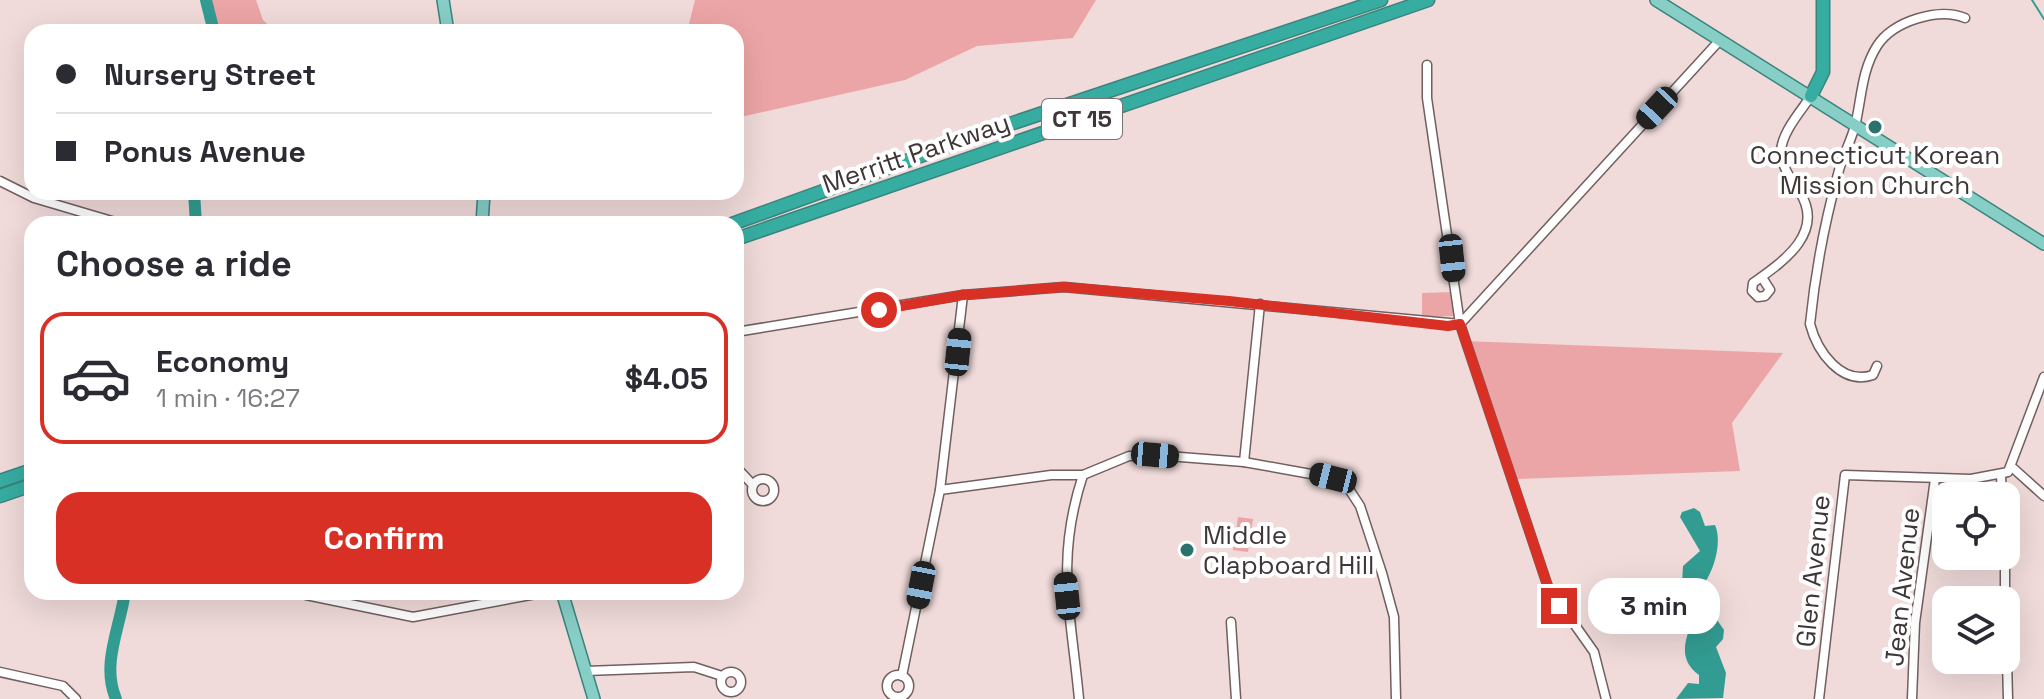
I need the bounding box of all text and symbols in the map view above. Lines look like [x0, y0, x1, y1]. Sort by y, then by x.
text: Nursery Street [104, 55, 316, 94]
car [1632, 82, 1682, 134]
road number: CT 15 [1042, 99, 1122, 139]
street label: Merritt Parkway [818, 105, 1014, 201]
marker: Connecticut Korean Mission Church [1866, 118, 1884, 136]
text: Ponus Avenue [104, 132, 306, 171]
place label: Connecticut Korean Mission Church [1750, 138, 2000, 202]
car [1438, 233, 1466, 283]
text: Choose a ride [56, 241, 292, 287]
route start [861, 292, 897, 328]
car [944, 327, 972, 377]
icon: car [60, 342, 132, 414]
text: Economy [156, 342, 289, 381]
text: $4.05 [625, 359, 708, 398]
text: 1 min · 16:27 [156, 381, 300, 415]
car [1130, 441, 1180, 469]
car [1307, 461, 1359, 495]
map controls [1932, 482, 2020, 674]
button: locate [1932, 482, 2020, 570]
button: Confirm [56, 492, 712, 584]
street label: Glen Avenue [1788, 493, 1838, 649]
street label: Jean Avenue [1877, 506, 1927, 668]
place label: Middle Clapboard Hill [1203, 518, 1374, 582]
marker: Middle Clapboard Hill [1178, 541, 1196, 559]
car [905, 559, 937, 611]
car [1053, 571, 1081, 621]
callout: 3 min [1587, 578, 1719, 634]
button: layers [1932, 586, 2020, 674]
route end [1541, 588, 1577, 624]
text: 3 min [1620, 589, 1688, 623]

